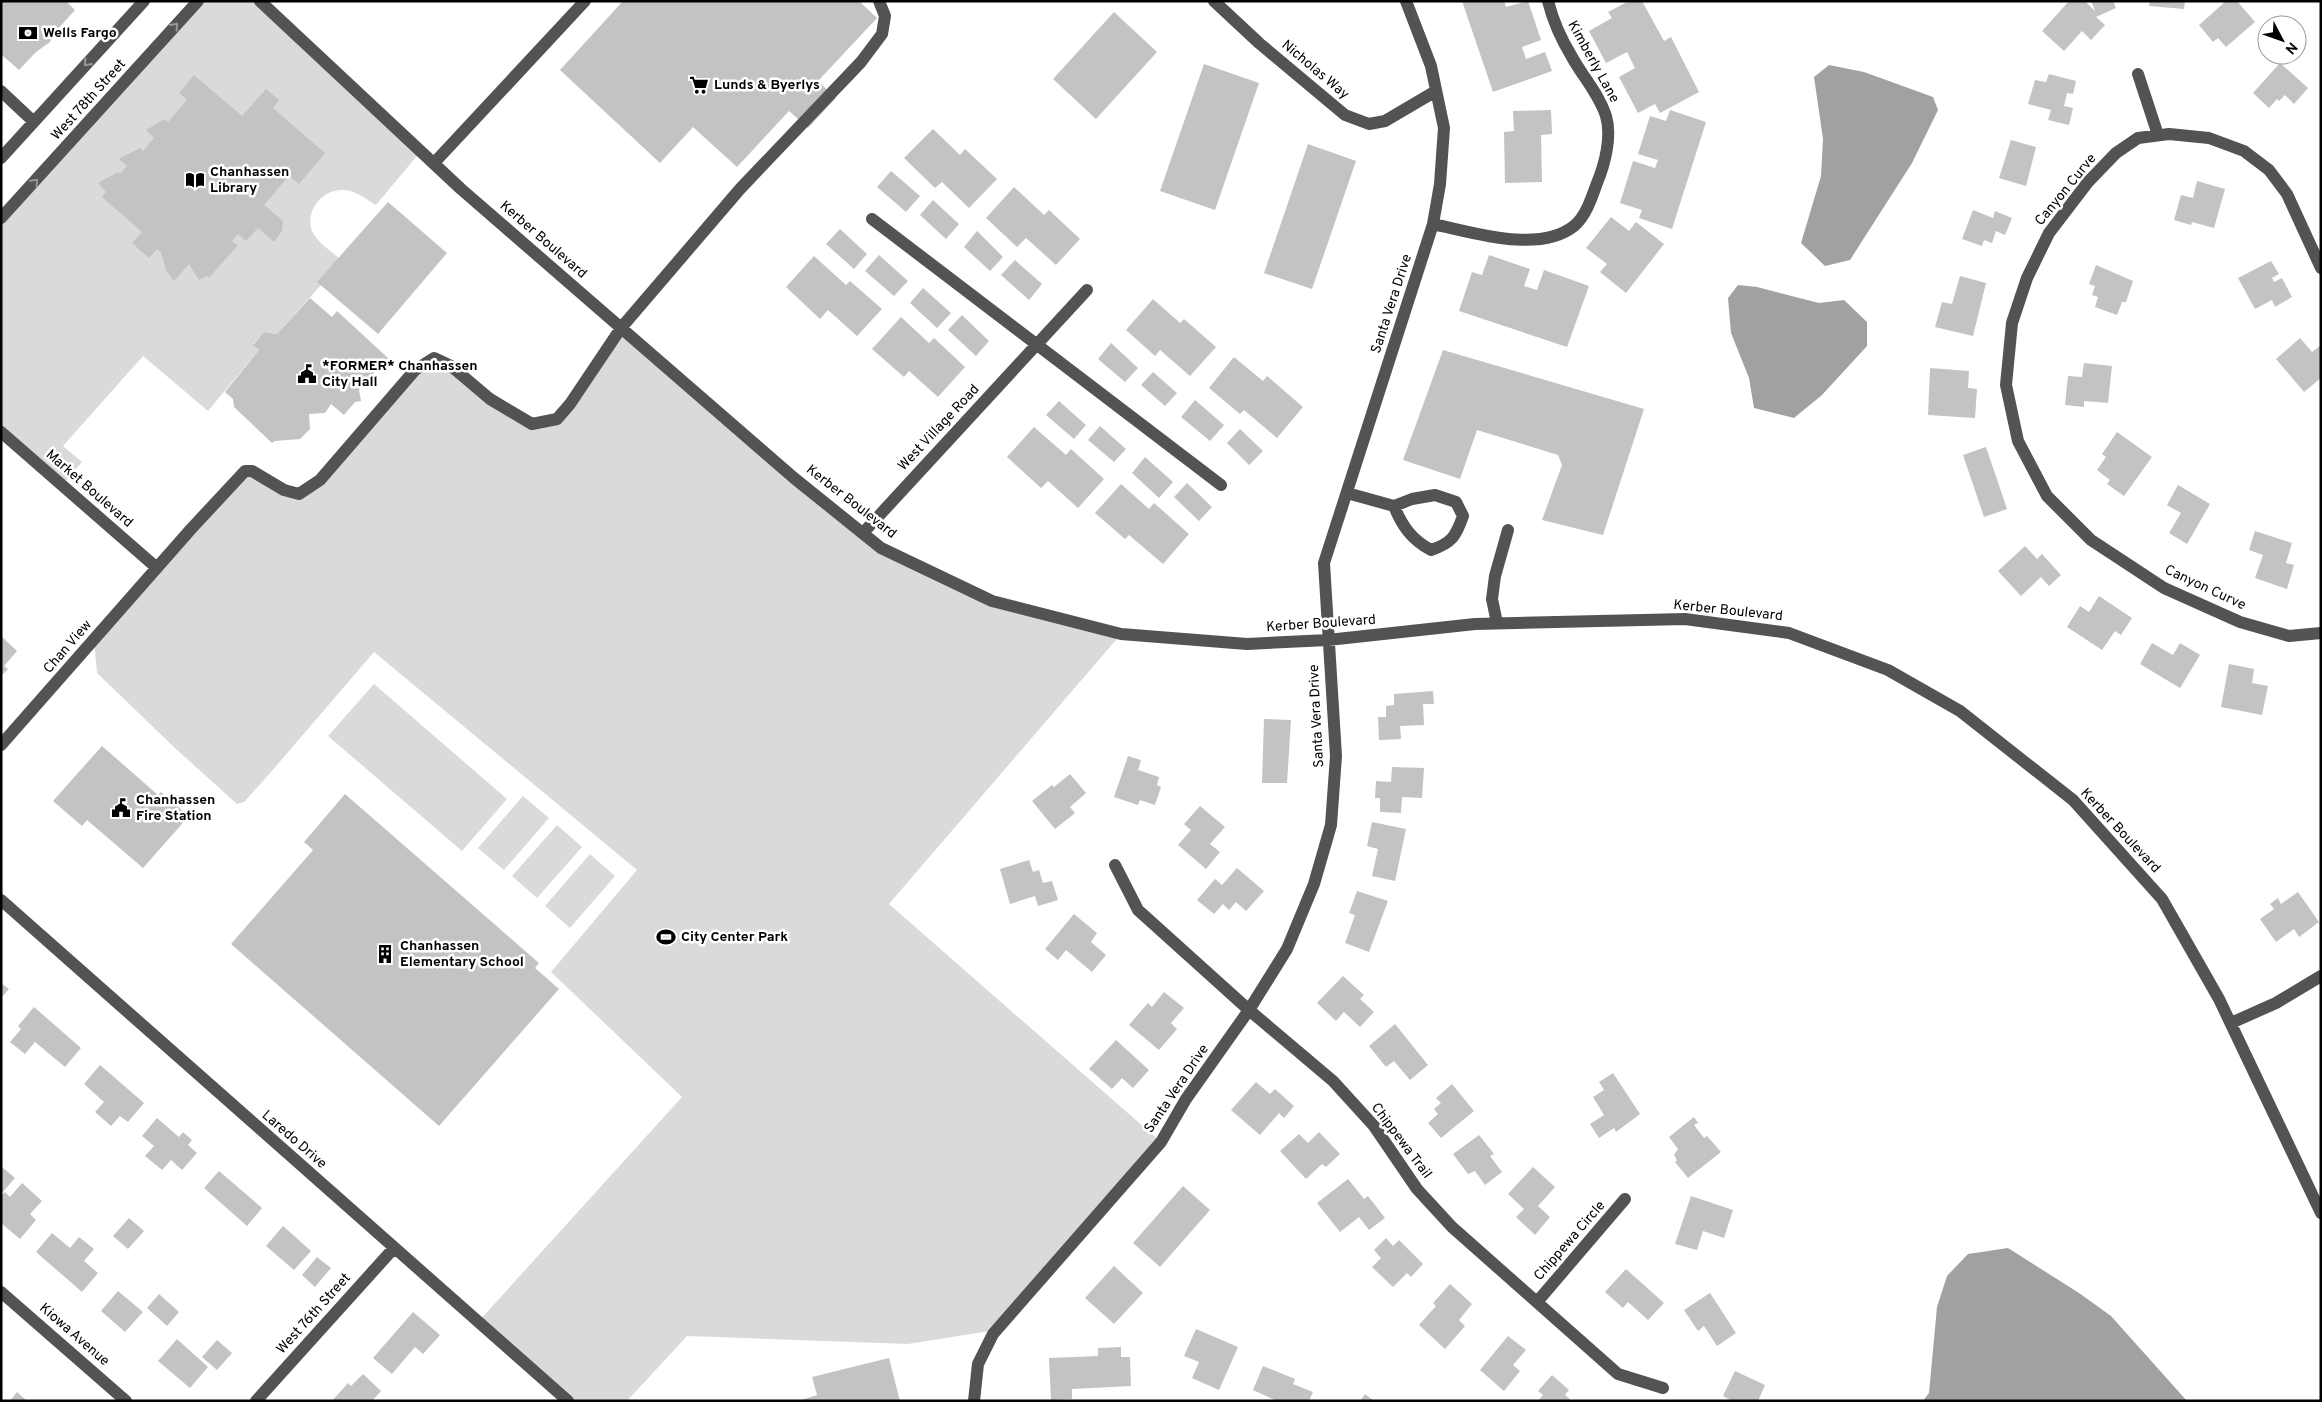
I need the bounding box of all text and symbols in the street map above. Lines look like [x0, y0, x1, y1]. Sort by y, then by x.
north arrow [2257, 15, 2307, 65]
street label: Kimberly Lane [1563, 18, 1623, 106]
bank icon: Wells Fargo [17, 22, 39, 44]
one-way arrow [169, 23, 178, 32]
place label: Wells Fargo [43, 25, 117, 42]
street label: Nicholas Way [1278, 37, 1352, 103]
text: N [2281, 38, 2300, 57]
street label: West 78th Street [48, 56, 130, 144]
one-way arrow [84, 58, 93, 67]
supermarket icon: Lunds & Byerlys [688, 74, 710, 96]
place label: Lunds & Byerlys [714, 77, 820, 94]
street label: Canyon Curve [2032, 150, 2100, 230]
place label: Chanhassen Library [210, 164, 289, 197]
library icon: Chanhassen Library [184, 169, 206, 191]
one-way arrow [29, 179, 38, 188]
street label: Kerber Boulevard [496, 198, 590, 282]
street label: Santa Vera Drive [1368, 252, 1416, 356]
place label: *FORMER* Chanhassen City Hall [322, 358, 478, 391]
public building icon: *FORMER* Chanhassen City Hall [296, 363, 318, 385]
street label: West Village Road [895, 381, 983, 475]
street label: Market Boulevard [42, 446, 136, 532]
street label: Kerber Boulevard [803, 462, 899, 542]
street label: Canyon Curve [2162, 562, 2248, 614]
street label: Kerber Boulevard [1673, 597, 1783, 625]
street label: Kerber Boulevard [1266, 612, 1376, 636]
street label: Chan View [40, 617, 96, 677]
street label: Santa Vera Drive [1306, 664, 1328, 768]
street label: Kerber Boulevard [2076, 785, 2164, 877]
place label: Chanhassen Fire Station [136, 792, 215, 825]
public building icon: Chanhassen Fire Station [110, 797, 132, 819]
sports icon: City Center Park [655, 926, 677, 948]
place label: City Center Park [681, 929, 788, 946]
place label: Chanhassen Elementary School [400, 938, 524, 971]
building icon: Chanhassen Elementary School [374, 943, 396, 965]
street label: Santa Vera Drive [1141, 1041, 1213, 1137]
street label: Chippewa Trail [1367, 1100, 1435, 1182]
street label: Laredo Drive [258, 1107, 330, 1173]
street label: Chippewa Circle [1531, 1198, 1609, 1284]
street label: West 76th Street [273, 1270, 355, 1358]
street label: Kiowa Avenue [36, 1300, 112, 1370]

